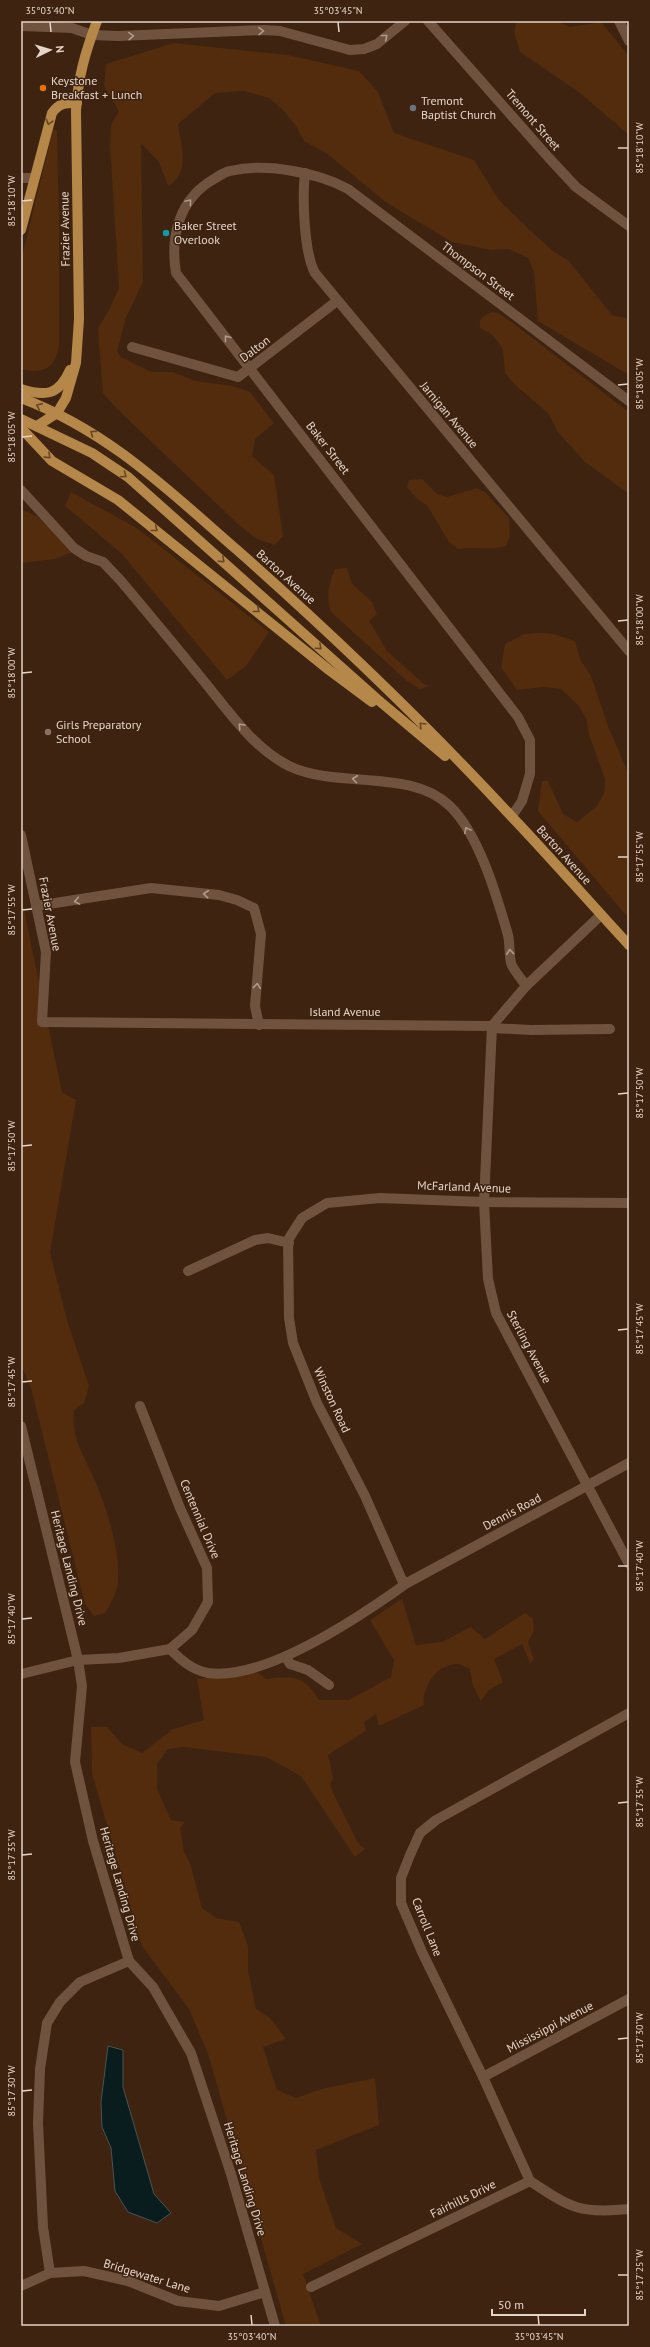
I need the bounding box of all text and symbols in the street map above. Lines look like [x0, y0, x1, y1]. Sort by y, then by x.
text: 35°03'40"N [25, 4, 75, 17]
text: 35°03'45"N [313, 4, 363, 17]
one-way arrow [258, 27, 264, 35]
north arrow [30, 30, 70, 70]
one-way arrow [128, 32, 134, 40]
one-way arrow [380, 35, 387, 42]
text: N [53, 45, 67, 53]
place label: Keystone Breakfast + Lunch [51, 73, 142, 102]
marker: Keystone Breakfast + Lunch [38, 83, 48, 93]
street label: Tremont Street [503, 86, 564, 153]
place label: Tremont Baptist Church [421, 93, 496, 122]
marker: Tremont Baptist Church [408, 103, 418, 113]
one-way arrow [46, 119, 54, 125]
text: 85°18'10"W [633, 122, 646, 174]
text: 85°18'10"W [5, 175, 18, 227]
street label: Frazier Avenue [56, 191, 73, 267]
one-way arrow [184, 199, 191, 206]
place label: Baker Street Overlook [174, 218, 237, 247]
marker: Baker Street Overlook [161, 228, 171, 238]
street label: Thompson Street [439, 238, 518, 303]
street label: Dalton [237, 332, 273, 365]
one-way arrow [225, 336, 232, 343]
text: 85°18'05"W [633, 358, 646, 410]
street label: Jarnigan Avenue [416, 377, 482, 451]
one-way arrow [36, 403, 43, 411]
text: 85°18'05"W [5, 411, 18, 463]
street label: Baker Street [303, 418, 354, 477]
one-way arrow [90, 431, 97, 438]
one-way arrow [43, 452, 51, 459]
one-way arrow [120, 470, 127, 478]
one-way arrow [151, 524, 158, 531]
street label: Barton Avenue [254, 546, 319, 607]
one-way arrow [217, 556, 225, 563]
text: 85°18'00"W [633, 594, 646, 646]
one-way arrow [252, 606, 259, 613]
one-way arrow [314, 642, 321, 649]
text: 85°18'00"W [5, 647, 18, 699]
place label: Girls Preparatory School [56, 717, 142, 746]
one-way arrow [419, 722, 427, 730]
one-way arrow [238, 723, 246, 731]
marker: Girls Preparatory School [43, 727, 53, 737]
one-way arrow [351, 775, 358, 784]
street label: Barton Avenue [534, 822, 595, 887]
one-way arrow [464, 827, 471, 834]
text: 85°17'55"W [633, 831, 646, 883]
street label: Frazier Avenue [36, 876, 65, 952]
text: 85°17'55"W [5, 884, 18, 936]
one-way arrow [203, 890, 209, 899]
one-way arrow [74, 896, 81, 904]
one-way arrow [506, 949, 515, 955]
one-way arrow [252, 983, 261, 989]
street label: Island Avenue [309, 1004, 381, 1019]
text: 85°17'50"W [633, 1067, 646, 1119]
text: 85°17'50"W [5, 1120, 18, 1172]
street label: McFarland Avenue [417, 1177, 511, 1196]
text: 85°17'45"W [633, 1303, 646, 1355]
street label: Sterling Avenue [504, 1308, 555, 1386]
text: 85°17'45"W [5, 1356, 18, 1408]
street label: Winston Road [311, 1365, 354, 1435]
street label: Centennial Drive [177, 1477, 224, 1561]
street label: Dennis Road [480, 1490, 544, 1533]
street label: Heritage Landing Drive [48, 1509, 91, 1627]
text: 85°17'40"W [633, 1540, 646, 1592]
text: 85°17'40"W [5, 1593, 18, 1645]
text: 85°17'35"W [633, 1776, 646, 1828]
street label: Heritage Landing Drive [97, 1825, 144, 1943]
text: 85°17'35"W [5, 1829, 18, 1881]
street label: Carroll Lane [409, 1895, 446, 1958]
street label: Mississippi Avenue [504, 1997, 596, 2056]
text: 85°17'30"W [633, 2012, 646, 2064]
text: 85°17'30"W [5, 2065, 18, 2117]
street label: Heritage Landing Drive [221, 2120, 270, 2238]
street label: Fairhills Drive [427, 2176, 498, 2221]
text: 85°17'25"W [633, 2249, 646, 2301]
street label: Bridgewater Lane [102, 2255, 192, 2296]
scale bar [492, 2291, 585, 2317]
text: 50 m [498, 2297, 524, 2312]
text: 35°03'40"N [227, 2330, 277, 2343]
text: 35°03'45"N [514, 2330, 564, 2343]

